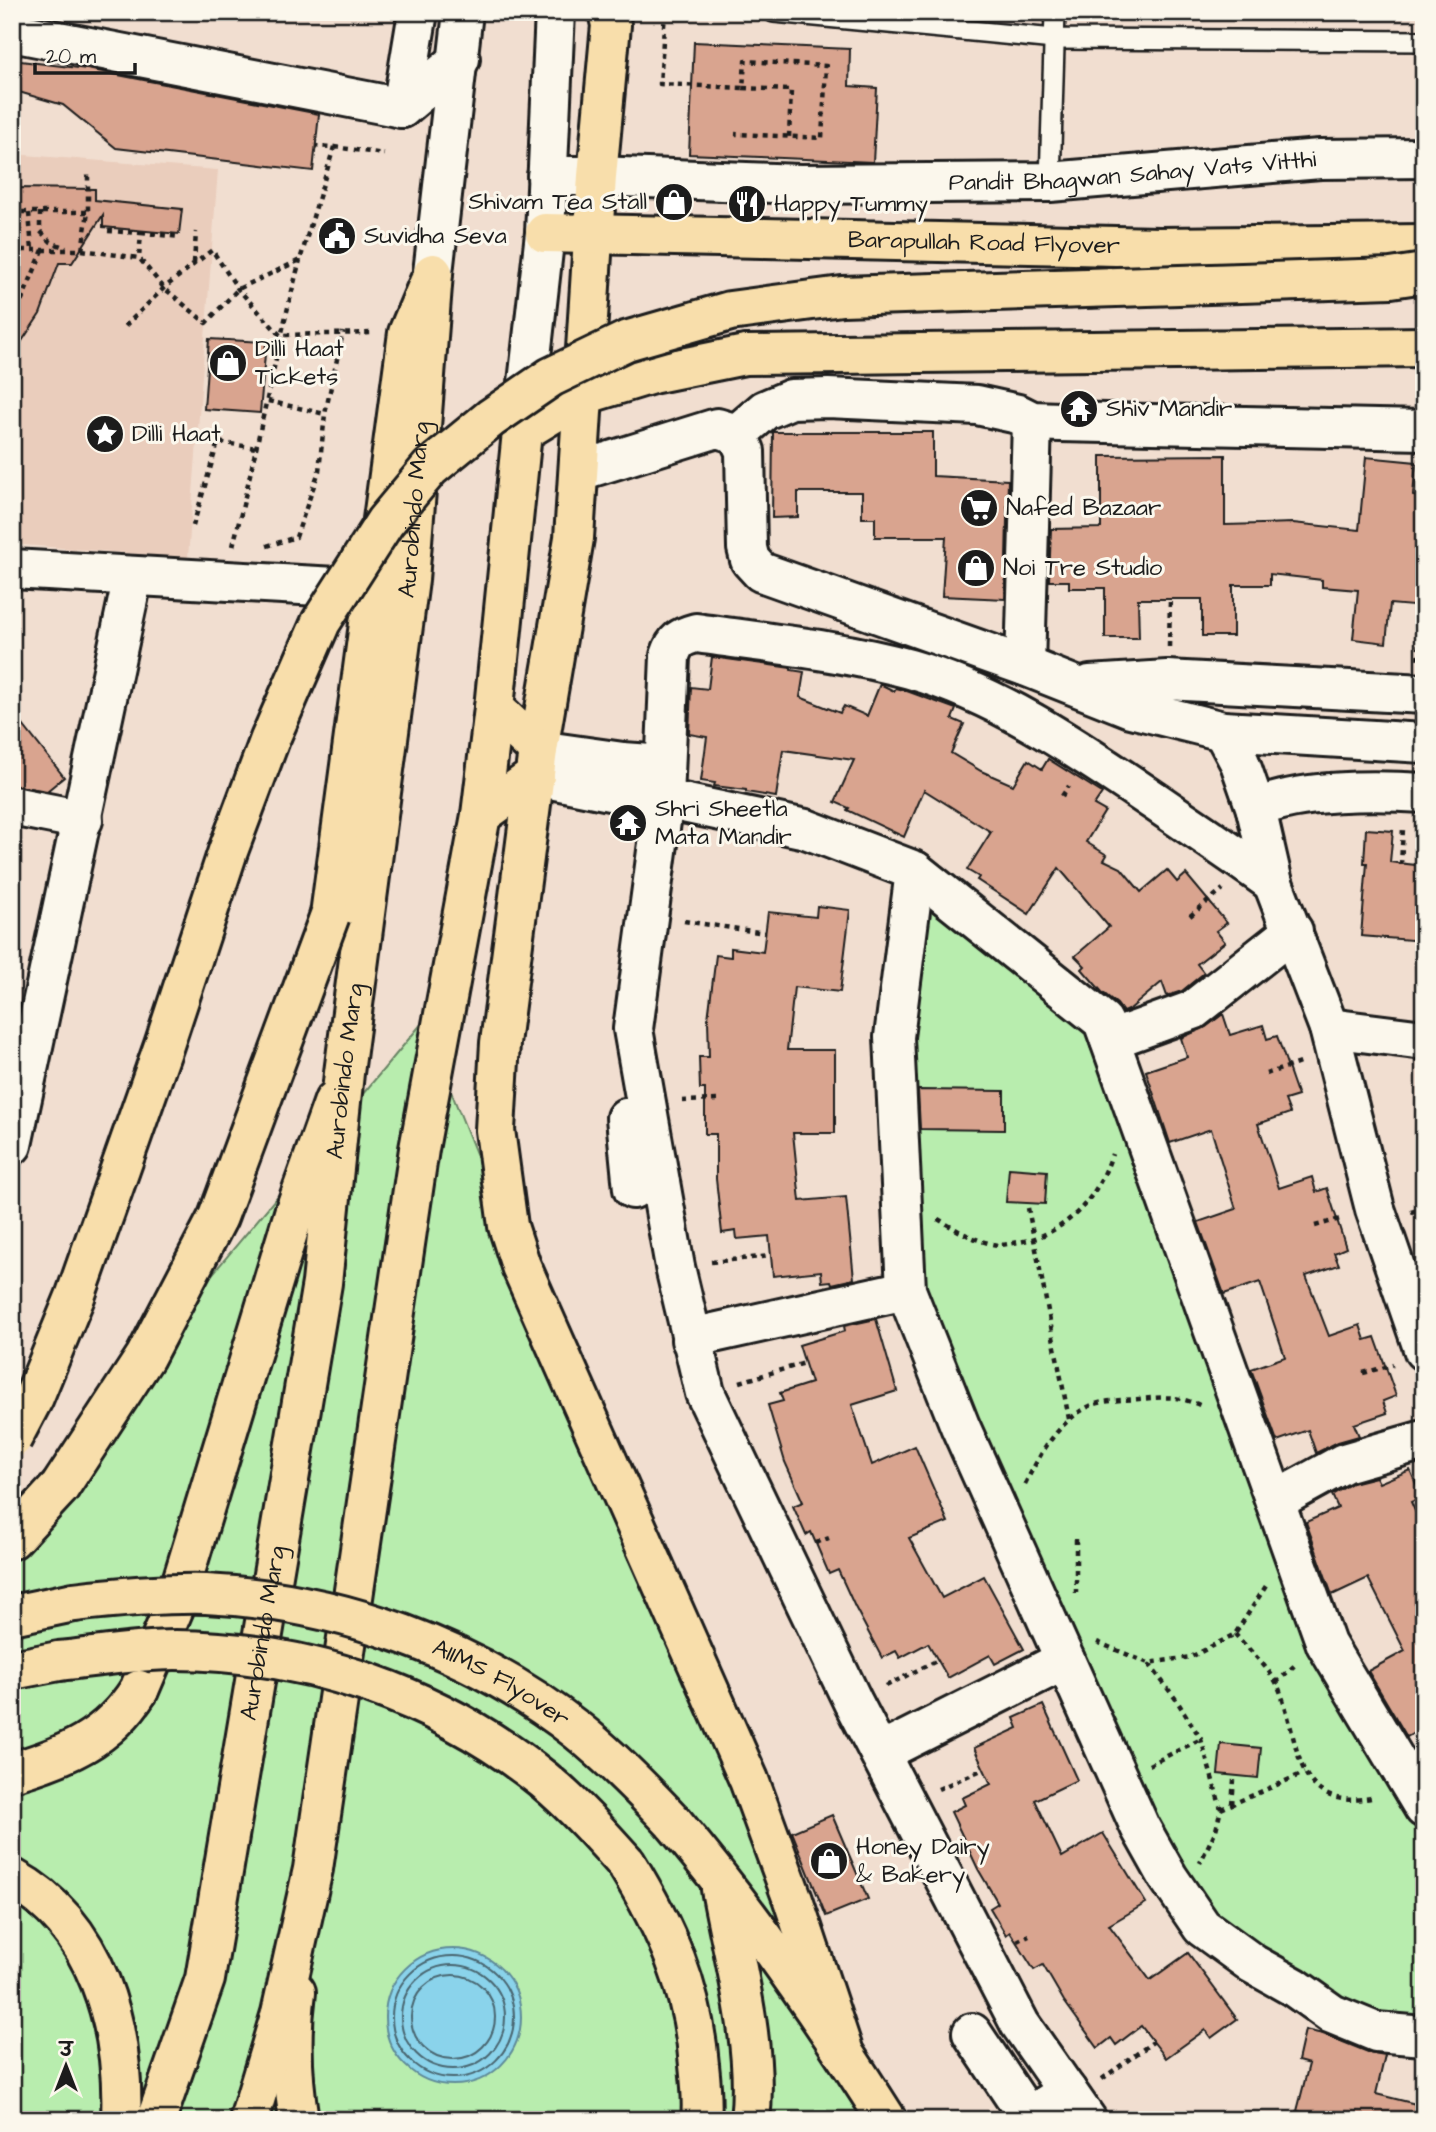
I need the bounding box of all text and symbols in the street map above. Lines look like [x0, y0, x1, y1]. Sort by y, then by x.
scale bar [35, 32, 135, 76]
text: 20 m [46, 42, 97, 71]
street label: Pandit Bhagwan Sahay Vats Vitthi [949, 142, 1318, 200]
shop icon: Shivam Tea Stall [653, 181, 695, 223]
restaurant icon: Happy Tummy [726, 183, 768, 225]
place label: Shivam Tea Stall [468, 185, 647, 219]
place label: Happy Tummy [774, 187, 928, 222]
public building icon: Suvidha Seva [316, 215, 358, 257]
place label: Suvidha Seva [364, 219, 507, 253]
street label: Barapullah Road Flyover [847, 223, 1120, 263]
place label: Dilli Haat Tickets [255, 332, 344, 394]
shop icon: Dilli Haat Tickets [207, 342, 249, 384]
temple icon: Shiv Mandir [1058, 388, 1100, 430]
place label: Shiv Mandir [1106, 392, 1232, 426]
place icon: Dilli Haat [84, 413, 126, 455]
place label: Dilli Haat [132, 417, 221, 451]
street label: Aurobindo Marg [390, 420, 439, 600]
supermarket icon: Nafed Bazaar [958, 487, 1000, 529]
place label: Nafed Bazaar [1006, 491, 1161, 525]
shop icon: Noi Tre Studio [955, 547, 997, 589]
place label: Noi Tre Studio [1003, 551, 1163, 585]
place label: Shri Sheetla Mata Mandir [655, 792, 792, 854]
temple icon: Shri Sheetla Mata Mandir [607, 802, 649, 844]
street label: Aurobindo Marg [318, 981, 374, 1161]
street label: Aurobindo Marg [232, 1543, 296, 1723]
street label: AIIMS Flyover [427, 1631, 577, 1736]
place label: Honey Dairy & Bakery [856, 1830, 990, 1893]
shop icon: Honey Dairy & Bakery [808, 1840, 850, 1882]
north arrow [32, 2030, 102, 2100]
text: उ [58, 2037, 75, 2064]

